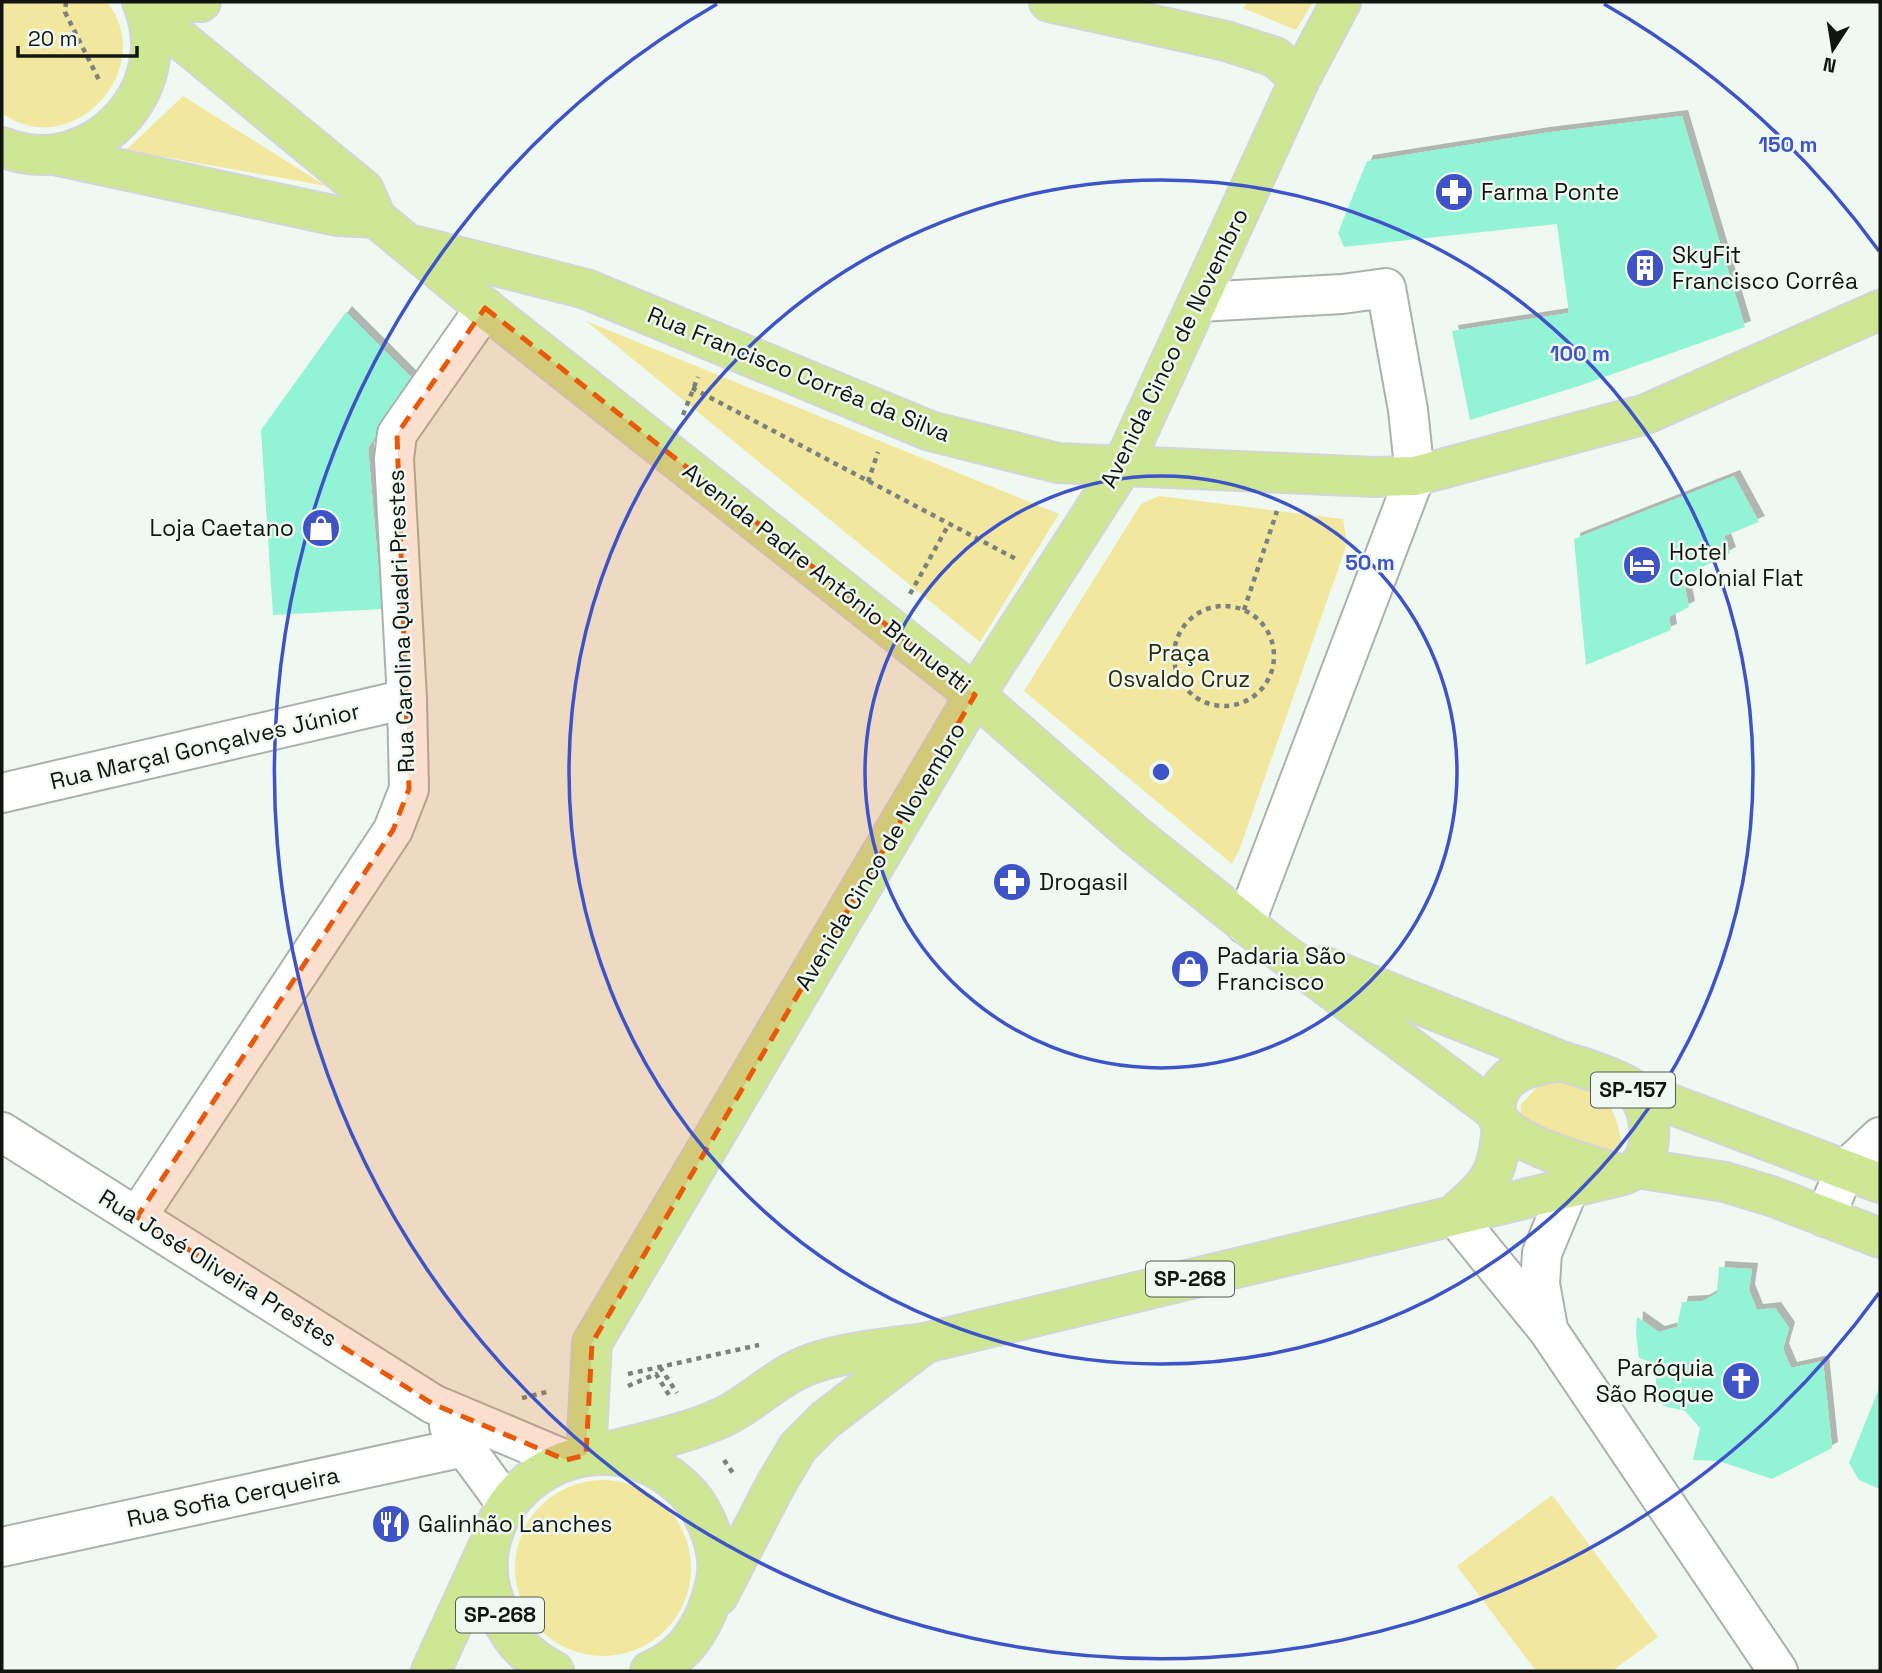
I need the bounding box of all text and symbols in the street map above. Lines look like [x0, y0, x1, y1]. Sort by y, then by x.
scale bar [18, 14, 136, 58]
north arrow [1798, 14, 1868, 84]
text: 20 m [28, 25, 78, 52]
text: N [1821, 52, 1838, 79]
text: 150 m [1759, 131, 1817, 158]
pharmacy icon: Farma Ponte [1433, 171, 1475, 213]
place label: Farma Ponte [1481, 177, 1619, 207]
street label: Avenida Cinco de Novembro [1093, 203, 1255, 493]
place label: SkyFit Francisco Corrêa [1672, 240, 1858, 296]
building icon: SkyFit Francisco Corrêa [1624, 247, 1666, 289]
street label: Rua Francisco Corrêa da Silva [643, 299, 955, 449]
text: 100 m [1550, 340, 1610, 367]
street label: Avenida Padre Antônio Brunuetti [677, 456, 977, 700]
street label: Rua Carolina Quadri Prestes [381, 469, 421, 773]
shop icon: Loja Caetano [300, 507, 342, 549]
place label: Loja Caetano [150, 513, 294, 543]
place label: Hotel Colonial Flat [1669, 537, 1803, 593]
hotel icon: Hotel Colonial Flat [1621, 544, 1663, 586]
text: 50 m [1345, 549, 1395, 576]
park label: Praça Osvaldo Cruz [1108, 638, 1250, 694]
street label: Rua Marçal Gonçalves Júnior [47, 696, 363, 796]
street label: Avenida Cinco de Novembro [788, 716, 972, 996]
centre of rings [1149, 760, 1173, 784]
pharmacy icon: Drogasil [991, 861, 1033, 903]
place label: Drogasil [1039, 867, 1128, 897]
place label: Padaria São Francisco [1217, 941, 1346, 997]
shop icon: Padaria São Francisco [1169, 948, 1211, 990]
road number: SP-157 [1591, 1072, 1675, 1108]
street label: Rua José Oliveira Prestes [93, 1182, 343, 1354]
road number: SP-268 [1146, 1262, 1234, 1296]
place label: Paróquia São Roque [1596, 1353, 1714, 1409]
church icon: Paróquia São Roque [1720, 1360, 1762, 1402]
street label: Rua Sofia Cerqueira [124, 1460, 342, 1534]
restaurant icon: Galinhão Lanches [370, 1503, 412, 1545]
place label: Galinhão Lanches [418, 1509, 612, 1539]
road number: SP-268 [456, 1598, 544, 1632]

